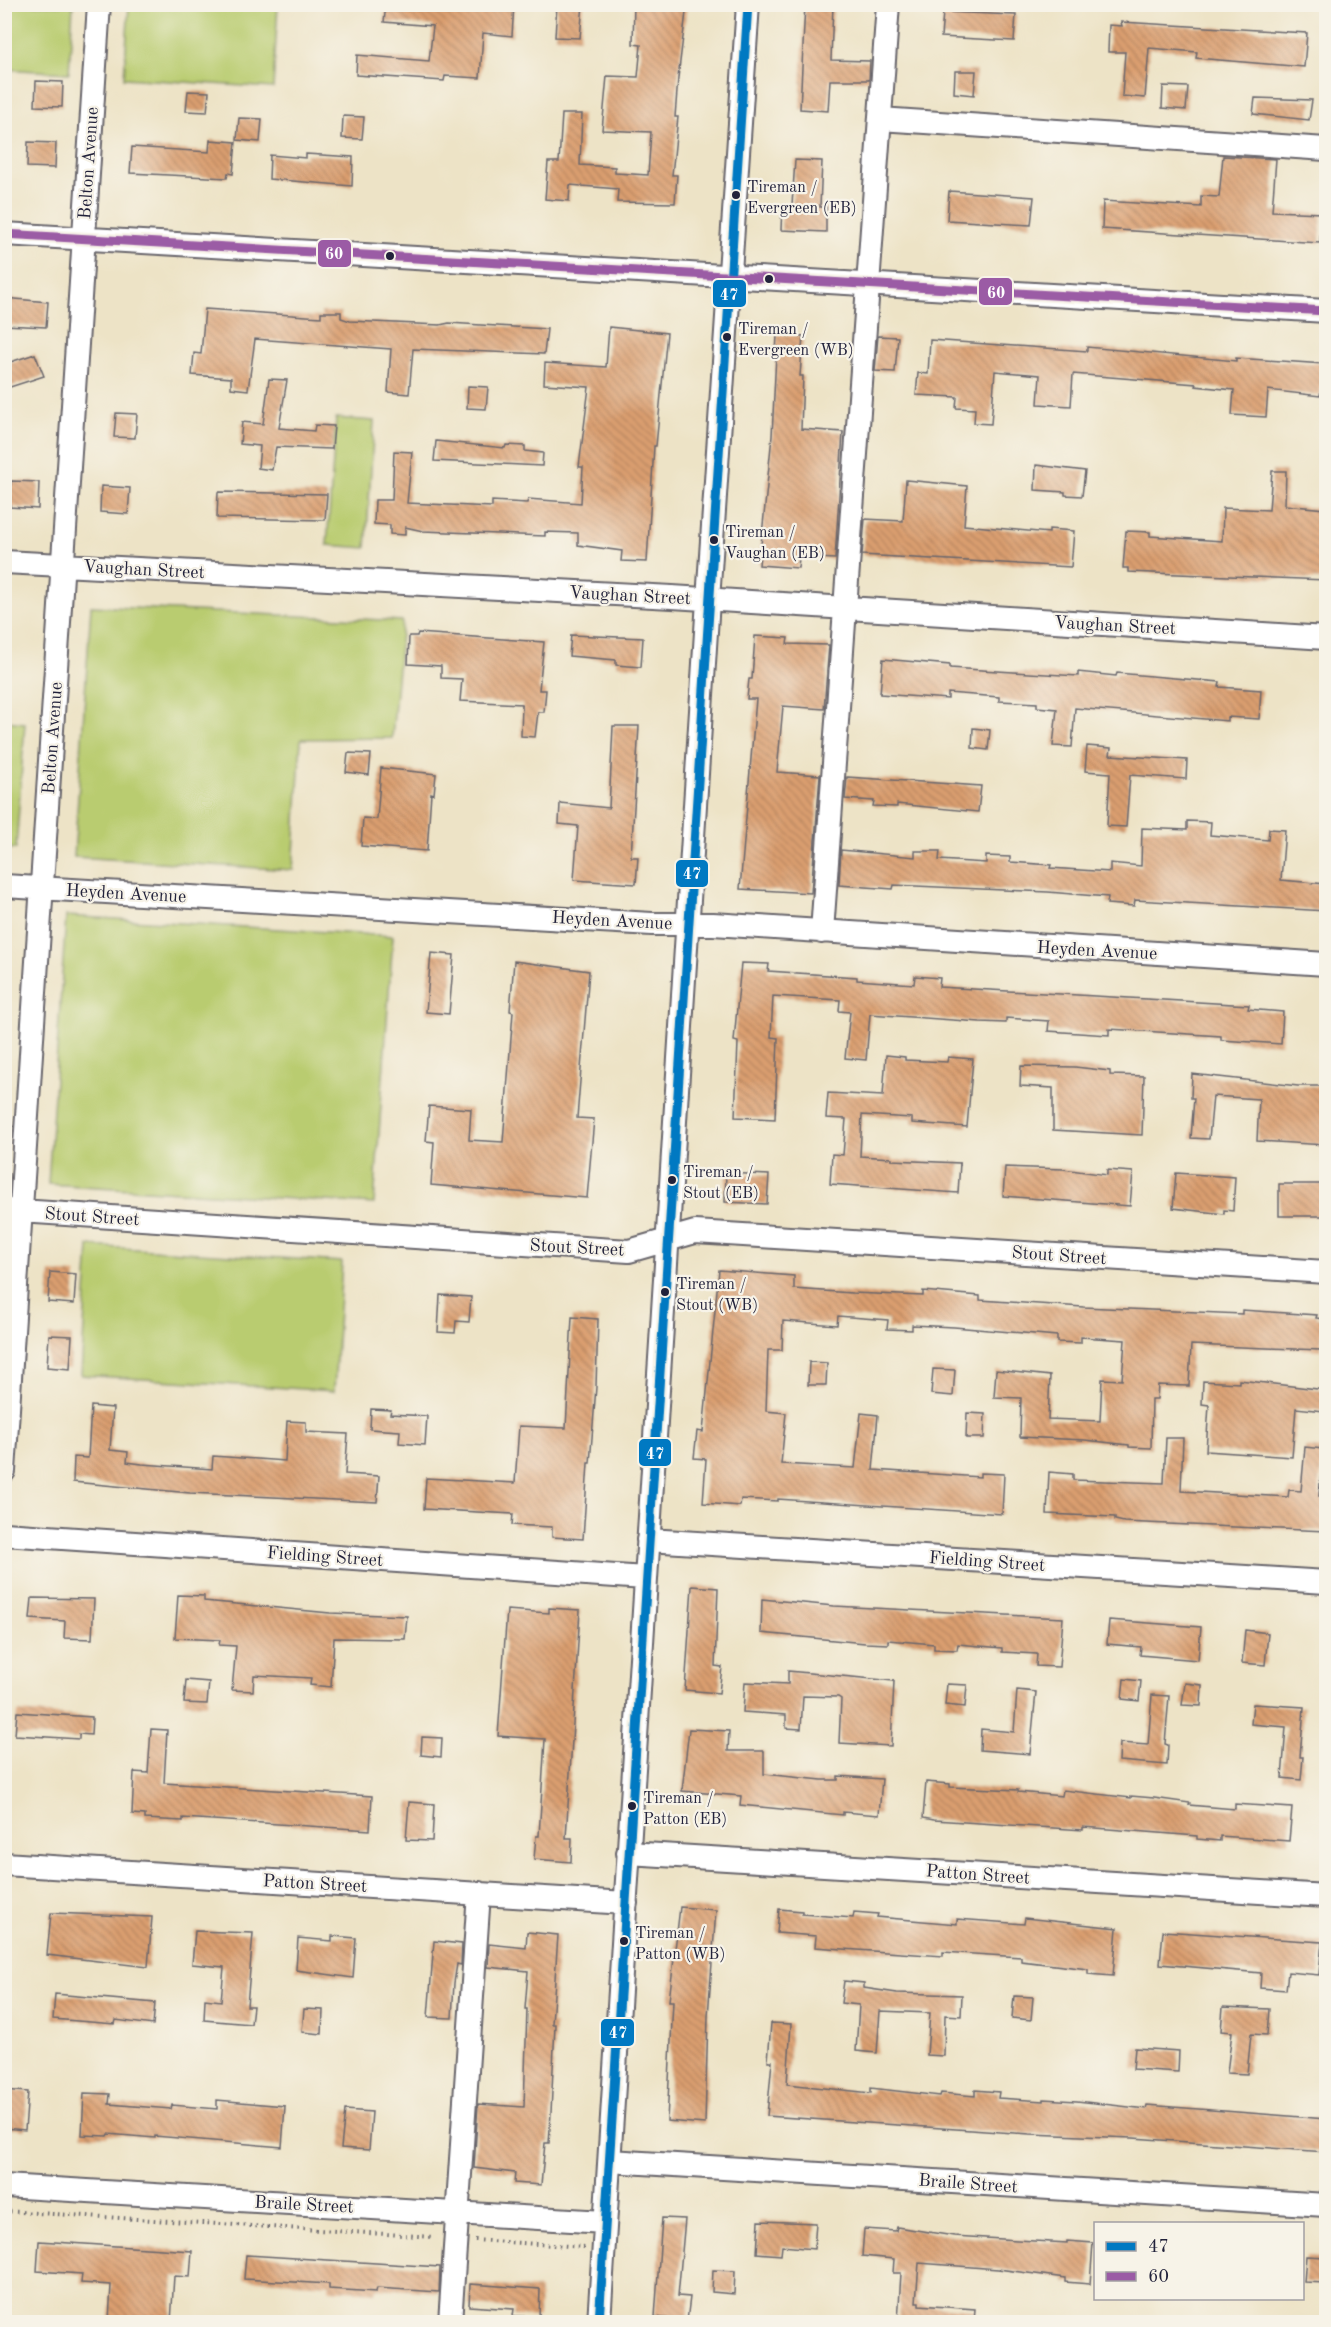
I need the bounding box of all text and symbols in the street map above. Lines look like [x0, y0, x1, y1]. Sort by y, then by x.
street label: Belton Avenue [76, 106, 102, 220]
place label: Tireman / Evergreen (EB) [747, 180, 857, 217]
marker: Tireman / Evergreen (EB) [730, 189, 742, 201]
line badge: 60 [317, 239, 352, 268]
text: 60 [325, 247, 343, 263]
unlabelled marker [384, 250, 396, 262]
unlabelled marker [763, 273, 775, 285]
line badge: 60 [978, 277, 1013, 306]
line badge: 47 [712, 279, 747, 308]
text: 60 [987, 286, 1005, 302]
text: 47 [720, 288, 738, 304]
place label: Tireman / Evergreen (WB) [738, 322, 854, 359]
marker: Tireman / Evergreen (WB) [721, 331, 733, 343]
place label: Tireman / Vaughan (EB) [725, 525, 825, 562]
marker: Tireman / Vaughan (EB) [708, 534, 720, 546]
street label: Vaughan Street [83, 558, 205, 582]
street label: Vaughan Street [569, 584, 691, 608]
street label: Vaughan Street [1054, 614, 1176, 638]
street label: Belton Avenue [40, 681, 66, 795]
line badge: 47 [675, 859, 709, 888]
text: 47 [683, 867, 701, 883]
street label: Heyden Avenue [65, 882, 187, 906]
street label: Heyden Avenue [551, 909, 673, 933]
street label: Heyden Avenue [1036, 939, 1158, 963]
place label: Tireman / Stout (EB) [683, 1165, 759, 1202]
marker: Tireman / Stout (EB) [666, 1174, 678, 1186]
street label: Stout Street [44, 1205, 140, 1229]
street label: Stout Street [529, 1237, 625, 1259]
street label: Stout Street [1011, 1244, 1107, 1268]
place label: Tireman / Stout (WB) [676, 1277, 758, 1314]
marker: Tireman / Stout (WB) [659, 1286, 671, 1298]
line badge: 47 [638, 1438, 672, 1467]
text: 47 [646, 1447, 664, 1463]
street label: Fielding Street [266, 1544, 384, 1570]
street label: Fielding Street [928, 1549, 1046, 1575]
place label: Tireman / Patton (EB) [643, 1791, 727, 1828]
marker: Tireman / Patton (EB) [626, 1800, 638, 1812]
street label: Patton Street [925, 1862, 1031, 1888]
street label: Patton Street [262, 1872, 368, 1896]
place label: Tireman / Patton (WB) [635, 1926, 725, 1963]
marker: Tireman / Patton (WB) [618, 1935, 630, 1947]
line badge: 47 [600, 2018, 635, 2047]
text: 47 [609, 2026, 627, 2042]
street label: Braile Street [918, 2172, 1018, 2196]
street label: Braile Street [254, 2193, 354, 2217]
legend [1094, 2222, 1304, 2300]
text: 47 [1148, 2238, 1169, 2256]
text: 60 [1148, 2268, 1169, 2286]

